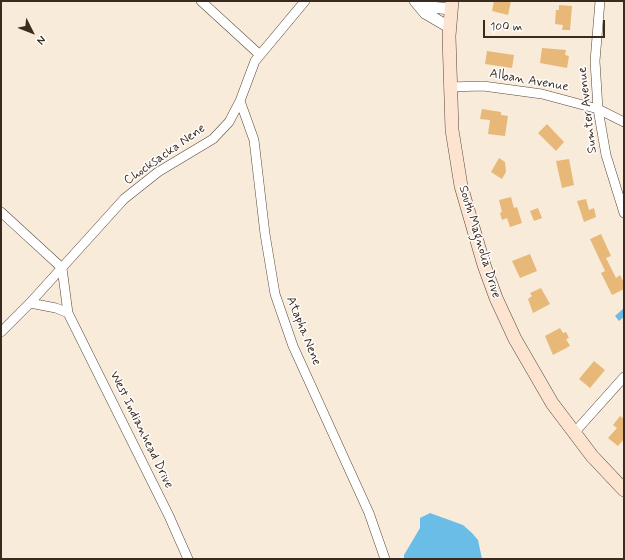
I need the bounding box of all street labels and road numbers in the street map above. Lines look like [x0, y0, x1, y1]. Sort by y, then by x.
street label: Alban Avenue [488, 66, 570, 96]
street label: Sumter Avenue [575, 66, 601, 154]
street label: Chocksacka Nene [121, 121, 209, 189]
street label: South Magnolia Drive [454, 184, 504, 300]
street label: Atapha Nene [282, 294, 324, 368]
street label: West Indianhead Drive [106, 369, 176, 491]

